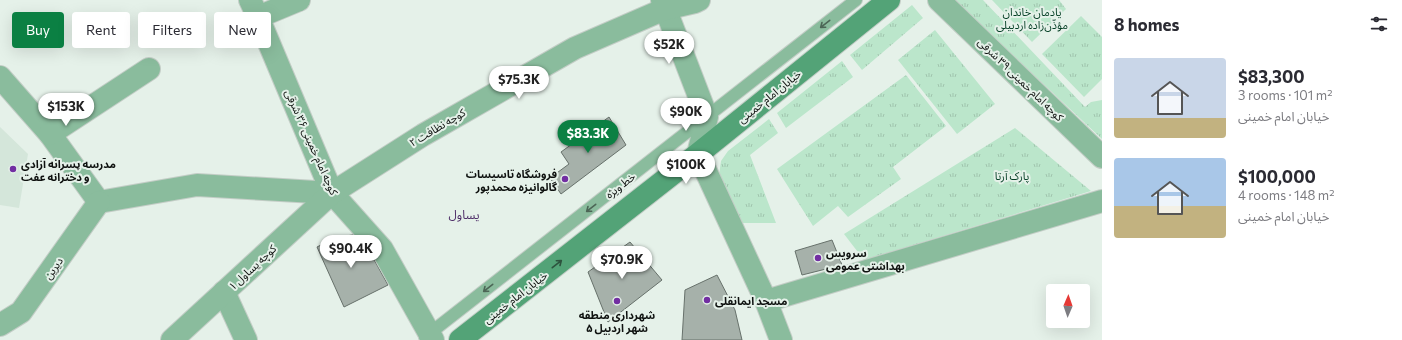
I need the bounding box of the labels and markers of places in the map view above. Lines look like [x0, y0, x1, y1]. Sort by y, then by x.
pin: $52K [645, 31, 693, 65]
pin: $75.3K [486, 66, 552, 100]
pin: $153K [38, 93, 94, 127]
pin: $90K [662, 98, 710, 132]
pin: $83.3K [555, 120, 621, 154]
pin: $100K [658, 151, 714, 185]
place label: مدرسه پسرانه آزادی و دخترانه عفت [21, 157, 116, 184]
marker: مدرسه پسرانه آزادی و دخترانه عفت [8, 164, 18, 174]
place label: فروشگاه تاسیسات گالوانیزه محمدپور [466, 167, 558, 194]
marker: فروشگاه تاسیسات گالوانیزه محمدپور [560, 174, 570, 184]
pin: $90.4K [318, 235, 384, 269]
pin: $70.9K [589, 246, 655, 280]
place label: سرویس بهداشتی عمومی [826, 246, 905, 273]
marker: سرویس بهداشتی عمومی [813, 253, 823, 263]
place label: مسجد ایمانقلی [715, 294, 787, 308]
marker: مسجد ایمانقلی [702, 295, 712, 305]
marker: شهرداری منطقه ۵ شهر اردبیل [612, 296, 622, 306]
place label: شهرداری منطقه ۵ شهر اردبیل [579, 308, 655, 335]

